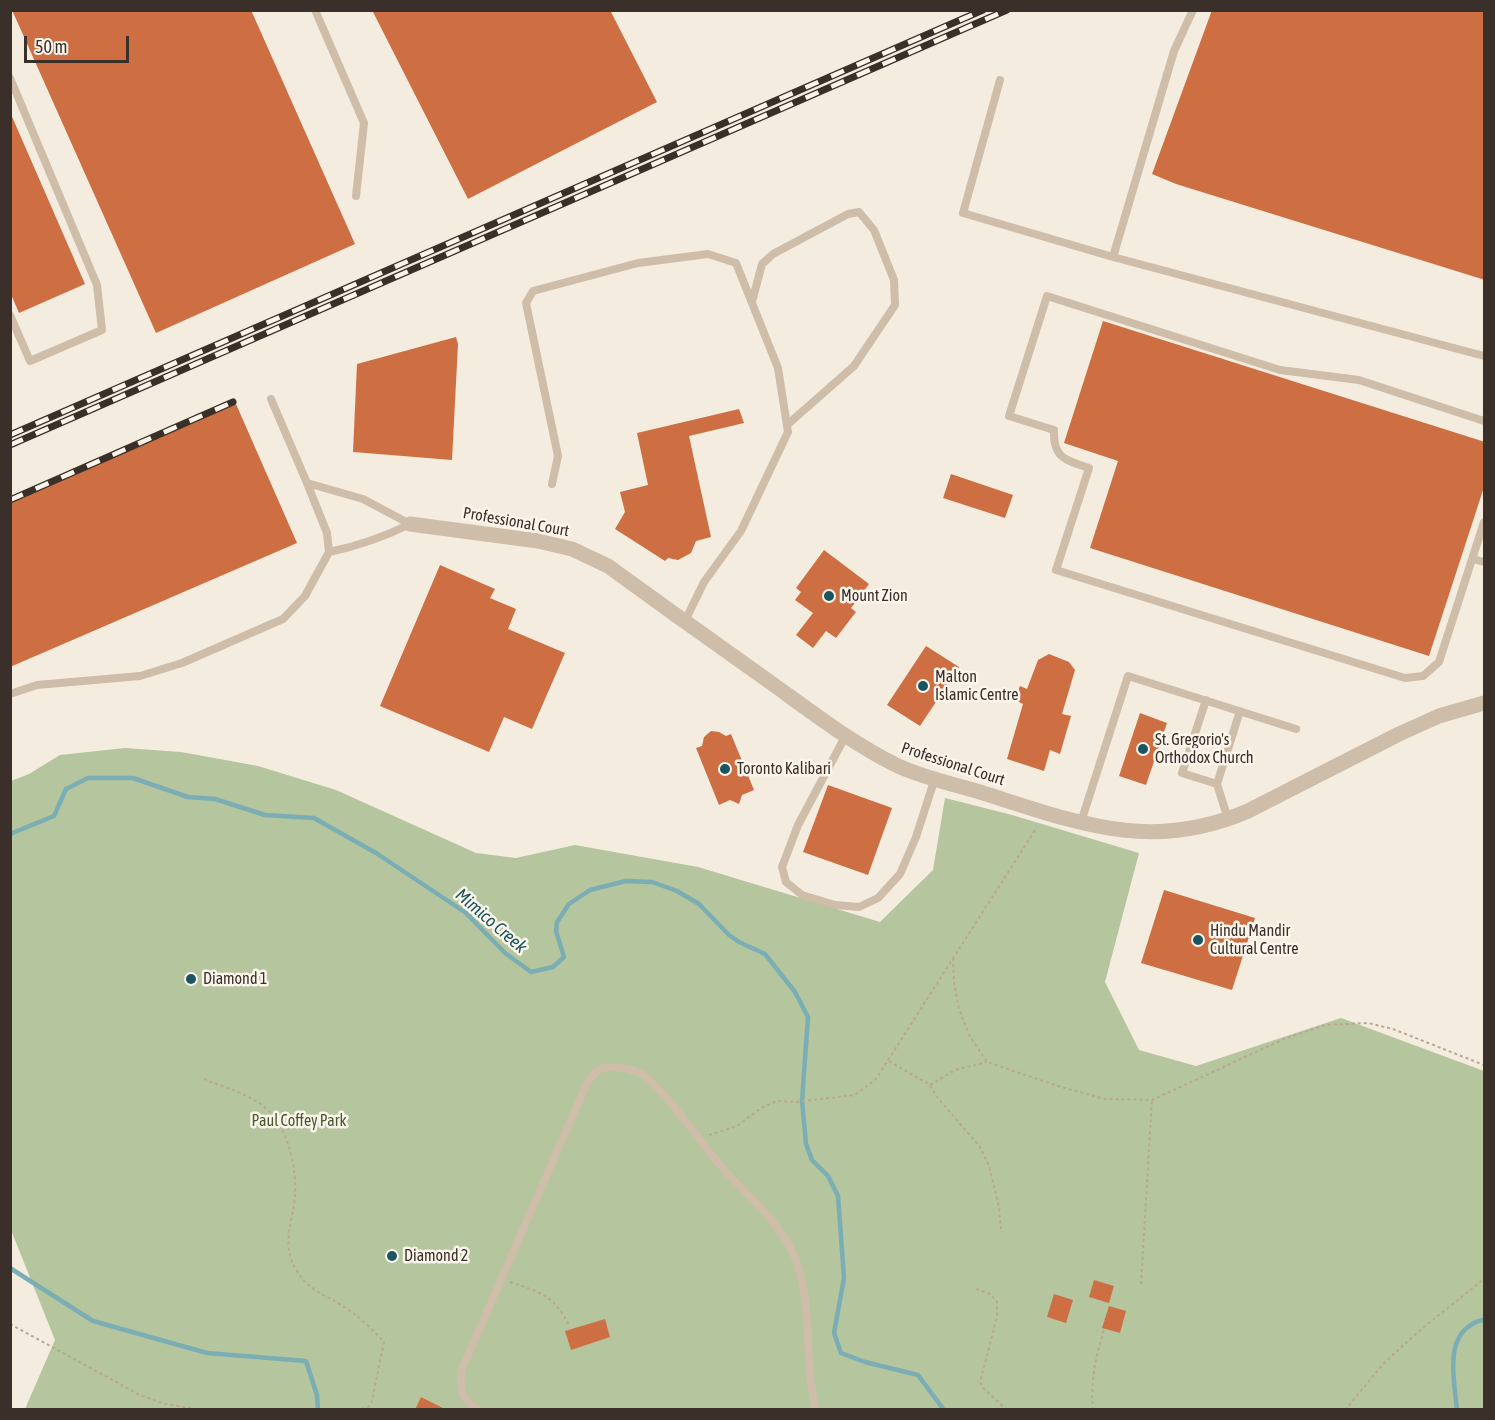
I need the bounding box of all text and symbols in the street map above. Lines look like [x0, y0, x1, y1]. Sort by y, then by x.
scale bar [27, 24, 132, 62]
text: 50 m [35, 36, 67, 57]
street label: Professional Court [461, 503, 571, 541]
place label: Mount Zion [841, 586, 908, 606]
marker: Mount Zion [822, 589, 836, 603]
place label: Malton Islamic Centre [935, 667, 1019, 705]
marker: Malton Islamic Centre [916, 679, 930, 693]
place label: St. Gregorio's Orthodox Church [1155, 730, 1253, 768]
street label: Professional Court [899, 738, 1007, 790]
marker: St. Gregorio's Orthodox Church [1136, 742, 1150, 756]
place label: Toronto Kalibari [737, 759, 831, 779]
marker: Toronto Kalibari [718, 762, 732, 776]
water label: Mimico Creek [451, 884, 531, 958]
place label: Hindu Mandir Cultural Centre [1210, 921, 1299, 959]
marker: Hindu Mandir Cultural Centre [1191, 933, 1205, 947]
place label: Diamond 1 [203, 969, 267, 989]
marker: Diamond 1 [184, 972, 198, 986]
park label: Paul Coffey Park [251, 1111, 347, 1131]
place label: Diamond 2 [404, 1246, 468, 1266]
marker: Diamond 2 [385, 1249, 399, 1263]

